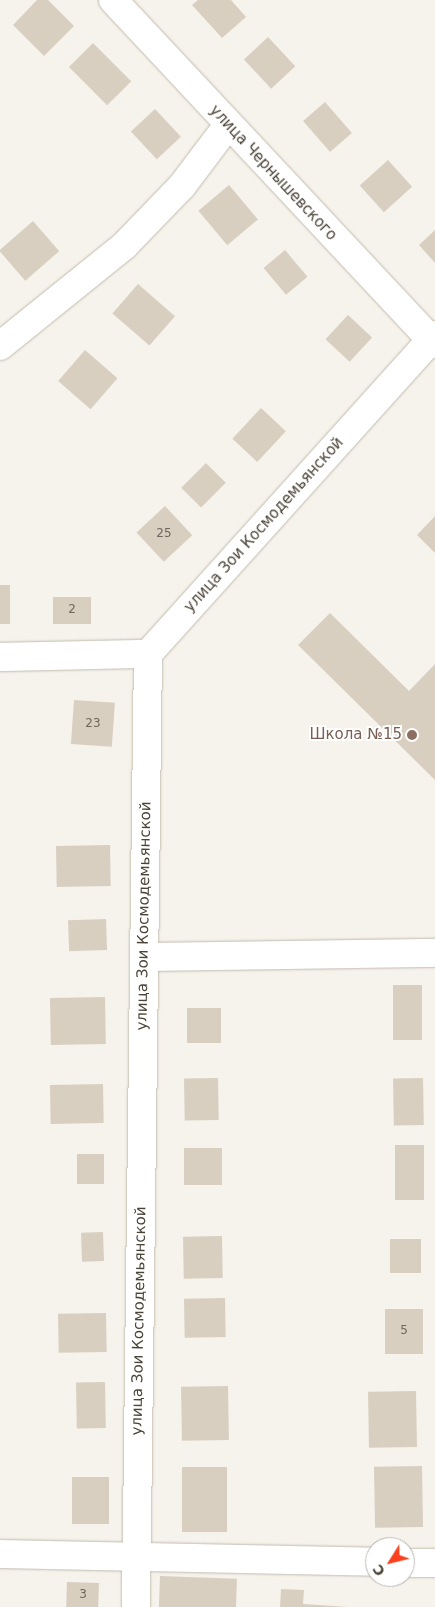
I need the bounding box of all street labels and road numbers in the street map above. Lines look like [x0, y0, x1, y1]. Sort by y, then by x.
street label: улица Чернышевского [206, 102, 340, 244]
street label: улица Зои Космодемьянской [181, 434, 347, 616]
street label: улица Зои Космодемьянской [133, 801, 155, 1031]
street label: улица Зои Космодемьянской [128, 1206, 150, 1436]

